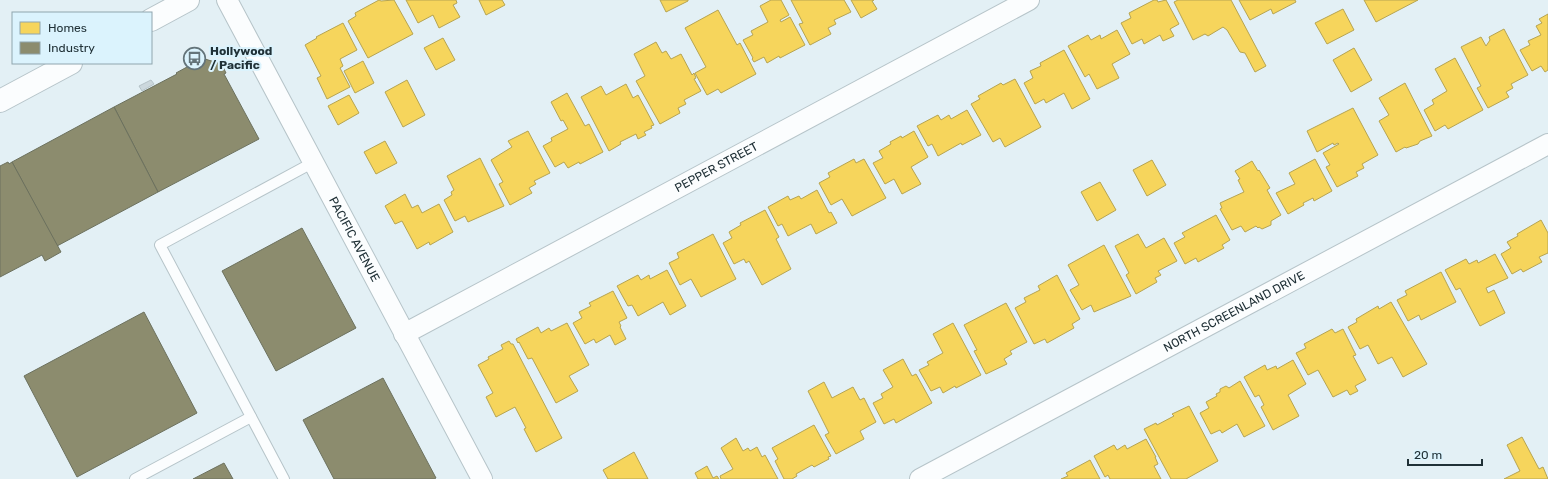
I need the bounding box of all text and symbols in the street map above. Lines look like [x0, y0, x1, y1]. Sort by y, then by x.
legend [12, 12, 152, 64]
text: Homes [48, 21, 87, 35]
text: Industry [48, 41, 95, 55]
place label: Hollywood / Pacific [210, 44, 272, 72]
bus stop icon: Hollywood / Pacific [181, 45, 207, 71]
street label: PEPPER STREET [672, 139, 760, 195]
street label: PACIFIC AVENUE [326, 194, 383, 284]
street label: NORTH SCREENLAND DRIVE [1161, 268, 1307, 355]
scale bar [1408, 441, 1482, 467]
text: 20 m [1414, 448, 1442, 462]

